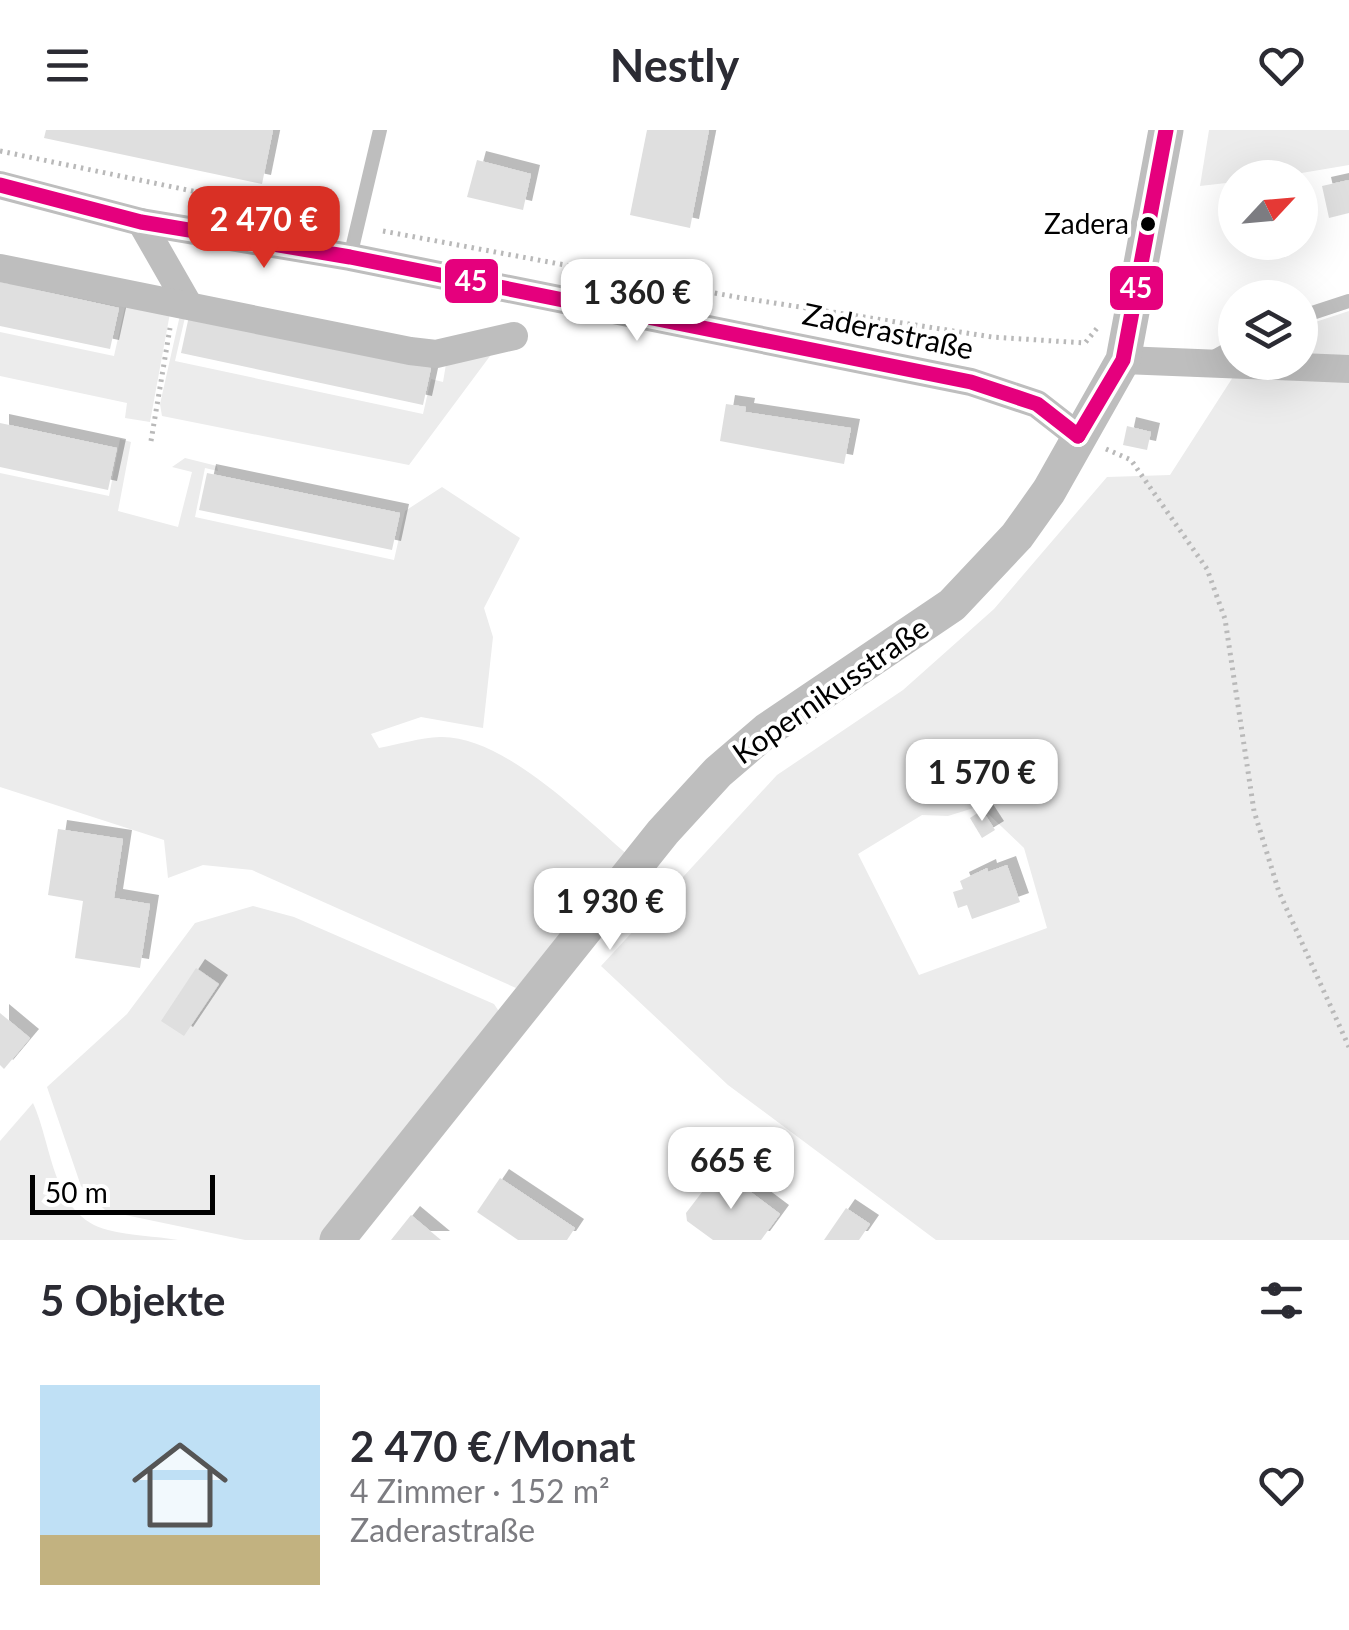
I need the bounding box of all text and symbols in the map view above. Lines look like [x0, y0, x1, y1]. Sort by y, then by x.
icon: menu [40, 38, 95, 93]
text: Nestly [610, 38, 739, 92]
icon: heart [1254, 38, 1309, 93]
north arrow [1218, 160, 1318, 260]
map controls [1218, 160, 1318, 380]
pin: 2 470 € [172, 186, 356, 271]
text: 2 470 € [210, 199, 318, 238]
place label: Zadera [1044, 206, 1129, 240]
marker: Zadera [1138, 214, 1158, 234]
line badge: 45 [443, 257, 500, 305]
pin: 1 360 € [545, 259, 729, 344]
text: 45 [455, 263, 487, 297]
line badge: 45 [1108, 264, 1165, 312]
text: 45 [1120, 270, 1152, 304]
text: 1 360 € [583, 272, 691, 311]
button: layers [1218, 280, 1318, 380]
street label: Zaderastraße [800, 294, 977, 366]
street label: Kopernikusstraße [725, 608, 935, 770]
pin: 1 570 € [890, 739, 1074, 824]
text: 1 570 € [928, 752, 1036, 791]
pin: 1 930 € [518, 868, 702, 953]
text: 1 930 € [556, 881, 664, 920]
pin: 665 € [661, 1127, 801, 1212]
text: 665 € [690, 1140, 772, 1179]
scale bar [30, 1170, 215, 1214]
text: 50 m [45, 1175, 108, 1209]
icon: filters [1254, 1273, 1309, 1328]
text: 5 Objekte [40, 1275, 225, 1325]
text: 2 470 €/Monat [350, 1421, 635, 1471]
icon: home [120, 1425, 240, 1545]
icon: heart [1254, 1458, 1309, 1513]
text: 4 Zimmer · 152 m² [350, 1471, 610, 1510]
text: Zaderastraße [350, 1510, 535, 1549]

